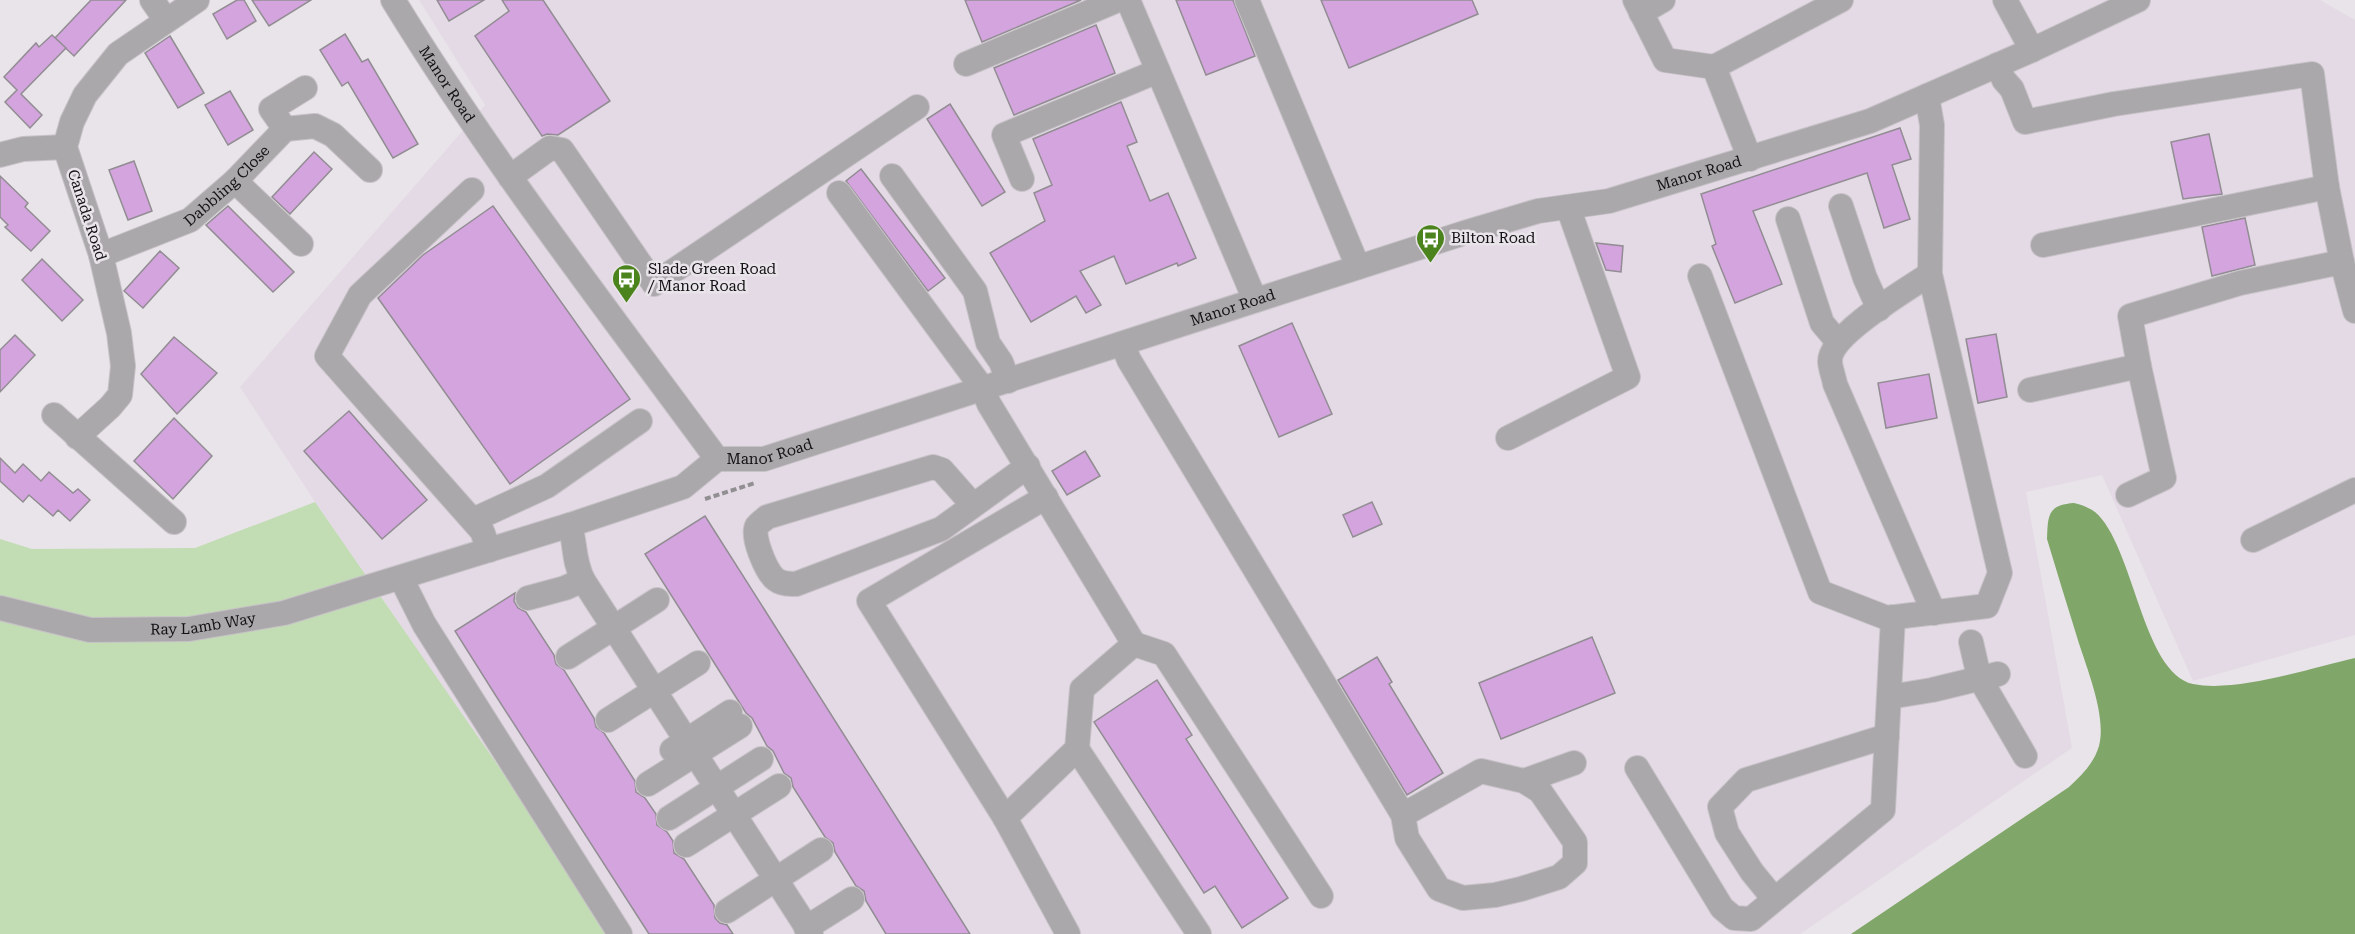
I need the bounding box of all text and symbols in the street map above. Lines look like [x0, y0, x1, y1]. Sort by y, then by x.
street label: Manor Road [415, 43, 479, 126]
street label: Dabbling Close [180, 142, 273, 230]
street label: Manor Road [1654, 152, 1744, 195]
street label: Canada Road [64, 167, 110, 263]
bus stop icon: Bilton Road [1414, 222, 1446, 264]
place label: Bilton Road [1451, 229, 1536, 247]
place label: Slade Green Road / Manor Road [647, 260, 777, 295]
bus stop icon: Slade Green Road / Manor Road [611, 262, 643, 304]
street label: Manor Road [1188, 285, 1278, 330]
street label: Manor Road [726, 435, 815, 468]
street label: Ray Lamb Way [150, 609, 257, 638]

